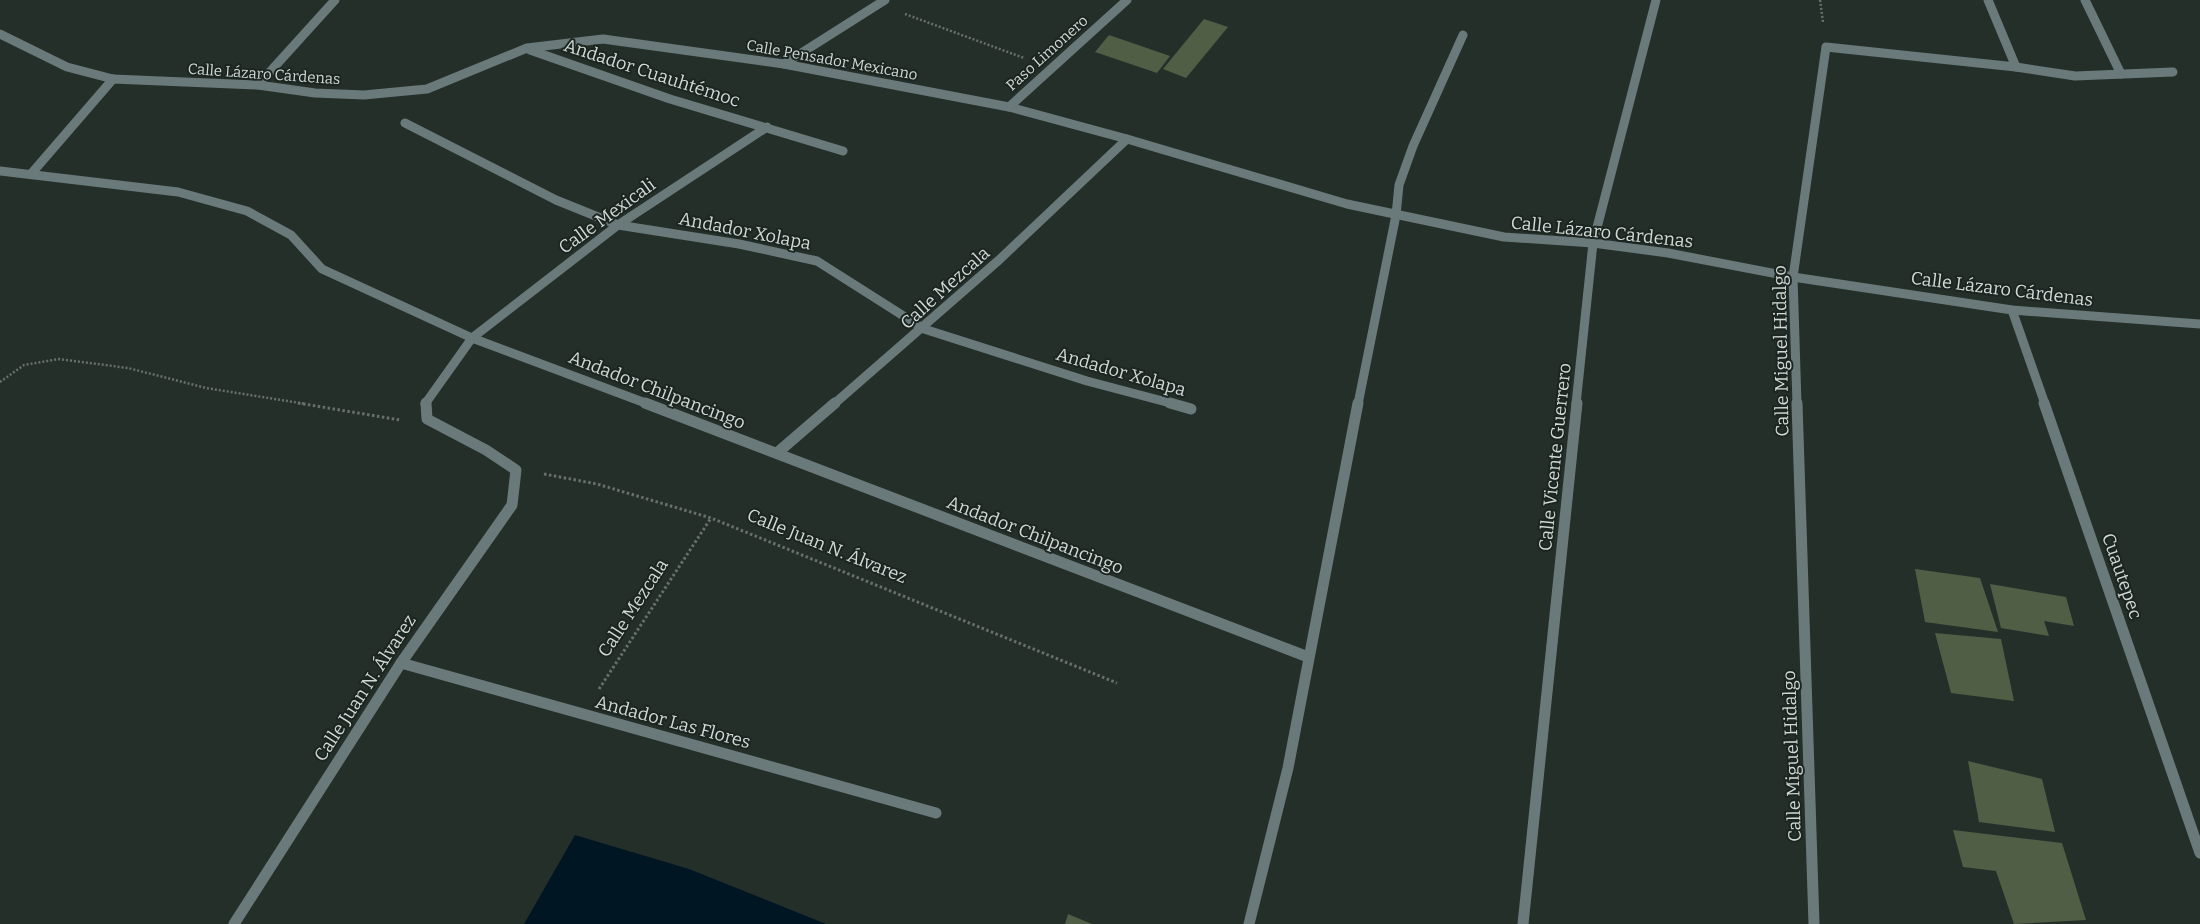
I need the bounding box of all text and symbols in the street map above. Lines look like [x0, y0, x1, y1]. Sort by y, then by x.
street label: Paso Limonero [1002, 12, 1092, 94]
street label: Andador Cuauhtémoc [561, 34, 743, 112]
street label: Calle Pensador Mexicano [745, 36, 919, 84]
street label: Calle Lázaro Cárdenas [187, 60, 341, 88]
street label: Calle Mexicali [554, 174, 660, 258]
street label: Andador Xolapa [677, 207, 813, 255]
street label: Calle Lázaro Cárdenas [1510, 211, 1694, 253]
street label: Calle Mezcala [896, 242, 994, 334]
street label: Calle Miguel Hidalgo [1769, 265, 1793, 437]
street label: Calle Lázaro Cárdenas [1910, 267, 2094, 311]
street label: Andador Xolapa [1053, 343, 1189, 401]
street label: Andador Chilpancingo [566, 346, 748, 434]
street label: Calle Vicente Guerrero [1534, 362, 1576, 552]
street label: Andador Chilpancingo [944, 491, 1126, 579]
street label: Calle Juan N. Álvarez [744, 504, 910, 588]
street label: Cuautepec [2097, 530, 2147, 622]
street label: Calle Mezcala [593, 555, 673, 661]
street label: Calle Juan N. Álvarez [309, 610, 421, 766]
street label: Calle Miguel Hidalgo [1778, 670, 1806, 842]
street label: Andador Las Flores [593, 691, 753, 753]

